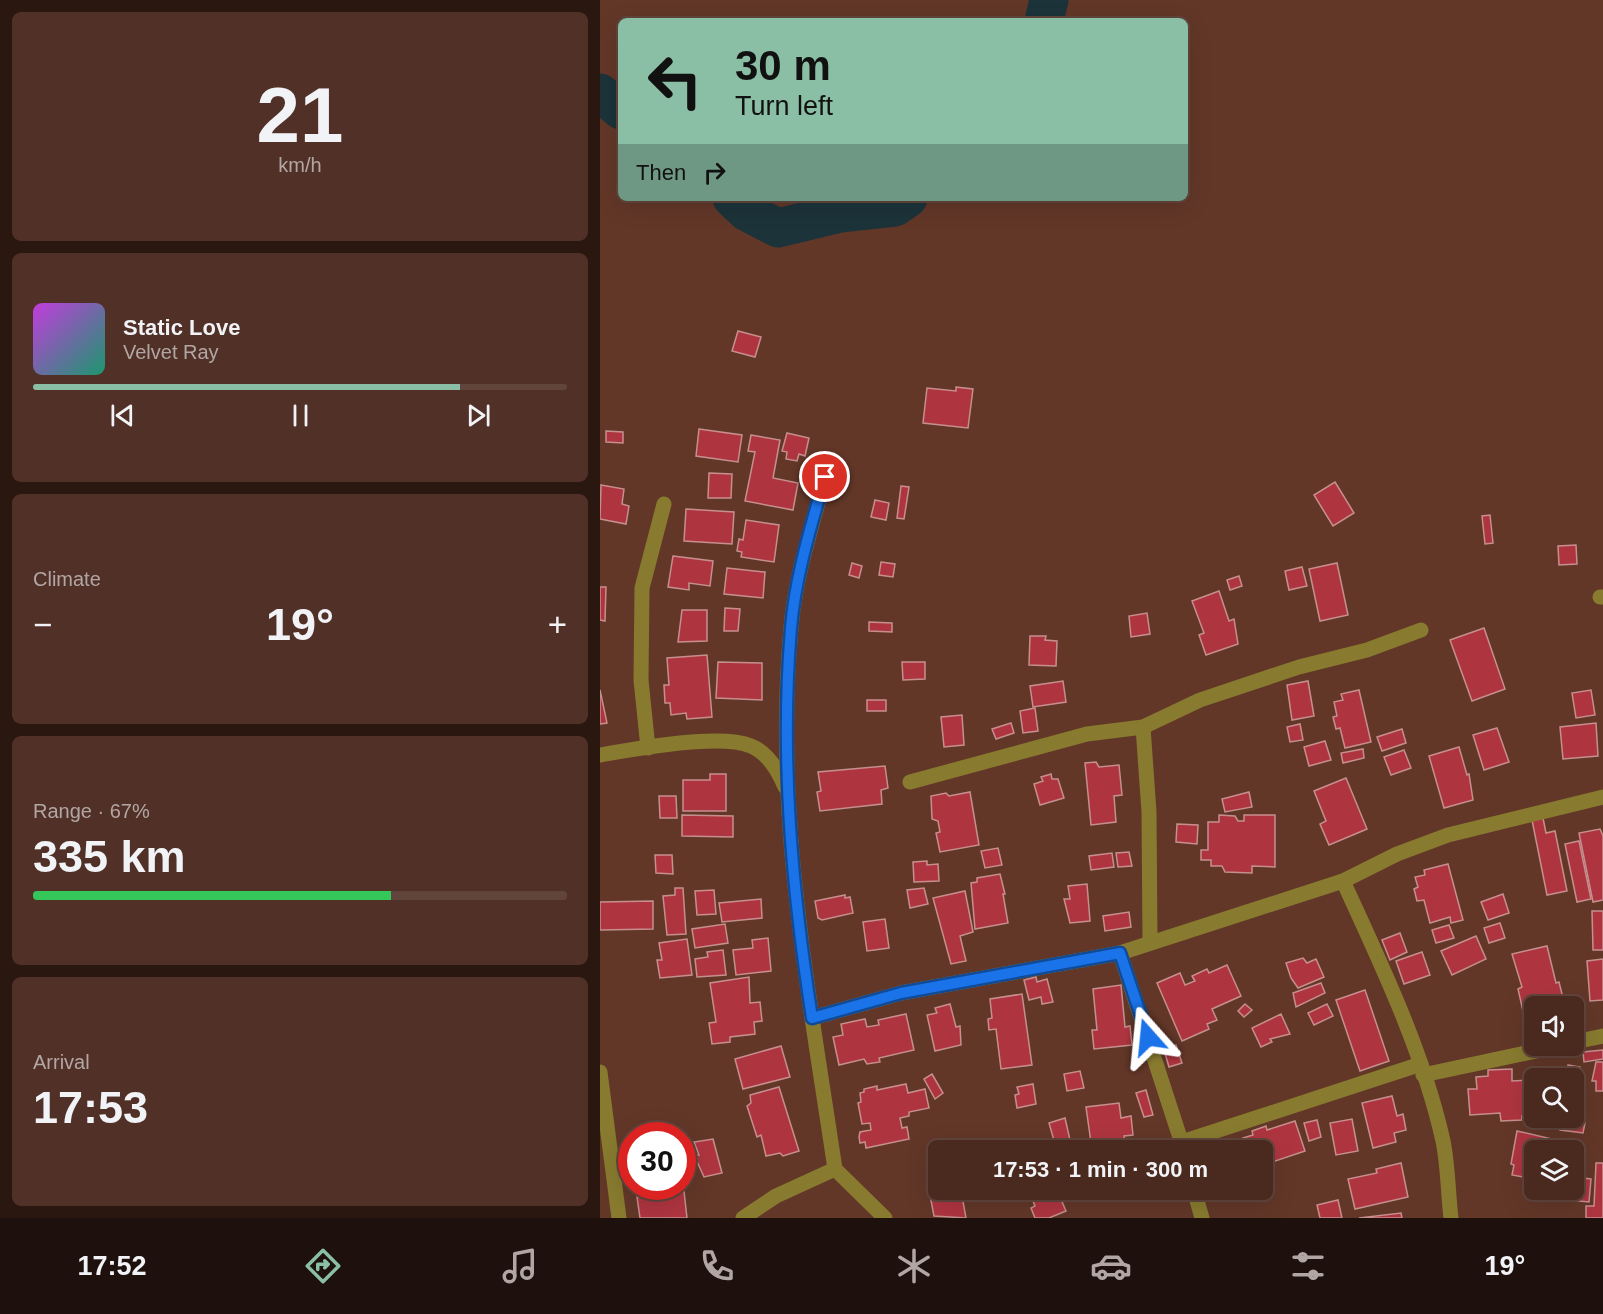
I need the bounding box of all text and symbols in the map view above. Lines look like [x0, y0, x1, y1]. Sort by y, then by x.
icon: left [636, 42, 714, 120]
text: 30 m [735, 42, 831, 89]
text: 21 [257, 71, 343, 159]
text: Turn left [735, 91, 833, 121]
text: km/h [278, 154, 322, 176]
icon: right [698, 156, 731, 189]
text: Then [636, 160, 686, 185]
text: Static Love [123, 315, 240, 340]
text: Velvet Ray [123, 341, 219, 363]
icon: previous [106, 399, 139, 432]
icon: pause [284, 399, 317, 432]
icon: next [462, 399, 495, 432]
pin [799, 451, 850, 502]
icon: arrive [808, 460, 841, 493]
text: Climate [33, 568, 101, 590]
text: 19° [266, 599, 334, 650]
text: − [33, 606, 52, 643]
text: + [548, 606, 567, 643]
text: Range · 67% [33, 800, 150, 822]
text: 335 km [33, 831, 186, 882]
map controls [1524, 996, 1584, 1200]
button: sound [1524, 996, 1584, 1056]
position arrow [1116, 1005, 1180, 1069]
text: Arrival [33, 1051, 90, 1073]
button: search [1524, 1068, 1584, 1128]
text: 17:53 [33, 1082, 148, 1133]
speed limit sign: 30 [618, 1122, 696, 1200]
button: layers [1524, 1140, 1584, 1200]
text: 17:53 · 1 min · 300 m [993, 1157, 1208, 1182]
icon: directions [302, 1245, 344, 1287]
icon: music [499, 1245, 541, 1287]
icon: phone [696, 1245, 738, 1287]
icon: climate [893, 1245, 935, 1287]
icon: car [1090, 1245, 1132, 1287]
icon: filters [1287, 1245, 1329, 1287]
text: 17:52 [78, 1251, 147, 1281]
text: 19° [1485, 1251, 1525, 1281]

